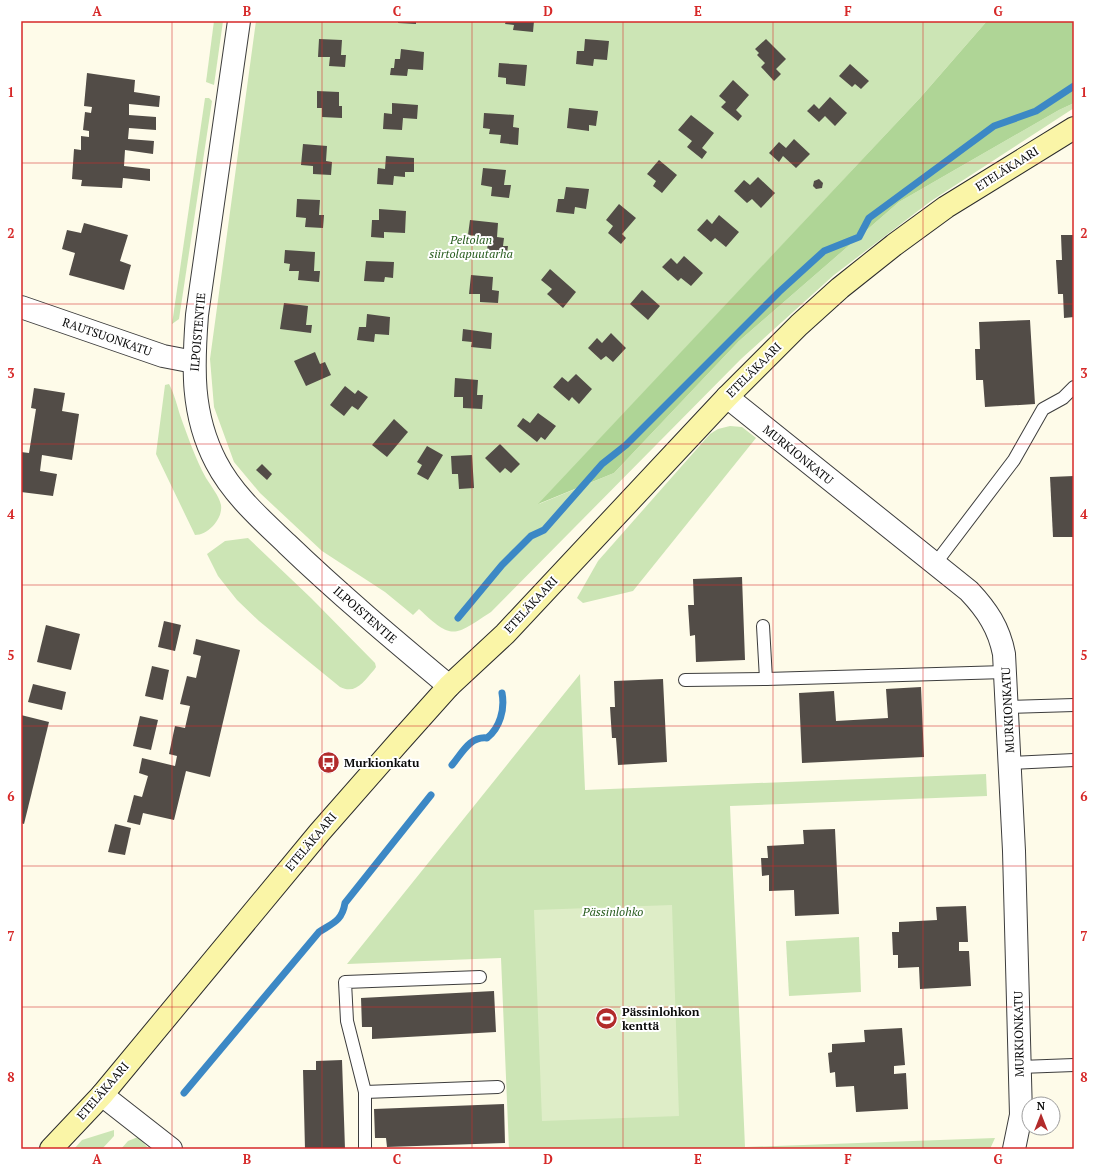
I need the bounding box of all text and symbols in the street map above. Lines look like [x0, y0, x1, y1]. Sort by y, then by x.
text: A [92, 2, 102, 20]
text: B [243, 2, 251, 20]
text: C [393, 2, 401, 20]
text: D [543, 2, 553, 20]
text: E [694, 2, 702, 20]
text: F [844, 2, 852, 20]
text: G [993, 2, 1003, 20]
text: 1 [7, 83, 15, 101]
text: 1 [1080, 83, 1088, 101]
street label: ETELÄKAARI [972, 143, 1041, 194]
text: 2 [7, 224, 15, 242]
text: 2 [1080, 224, 1088, 242]
park label: Peltolan siirtolapuutarha [429, 232, 513, 261]
street label: ILPOISTENTIE [187, 292, 208, 372]
street label: RAUTSUONKATU [60, 314, 154, 359]
street label: ETELÄKAARI [723, 339, 784, 400]
text: 3 [7, 364, 15, 382]
text: 3 [1080, 364, 1088, 382]
street label: MURKIONKATU [760, 422, 836, 487]
text: 4 [7, 505, 15, 523]
text: 4 [1080, 505, 1088, 523]
street label: ETELÄKAARI [501, 573, 561, 636]
street label: ILPOISTENTIE [331, 583, 400, 646]
text: 5 [7, 646, 15, 664]
text: 5 [1080, 646, 1088, 664]
street label: MURKIONKATU [998, 667, 1017, 753]
bus stop icon: Murkionkatu [316, 750, 342, 776]
place label: Murkionkatu [344, 755, 420, 770]
text: 6 [7, 787, 15, 805]
text: 6 [1080, 787, 1088, 805]
street label: ETELÄKAARI [282, 809, 339, 874]
park label: Pässinlohko [582, 904, 643, 919]
text: 7 [7, 927, 15, 945]
text: 7 [1080, 927, 1088, 945]
street label: MURKIONKATU [1010, 991, 1027, 1077]
place label: Pässinlohkon kenttä [622, 1004, 700, 1033]
sports icon: Pässinlohkon kenttä [594, 1006, 620, 1032]
street label: ETELÄKAARI [73, 1059, 132, 1123]
text: 8 [7, 1068, 15, 1086]
text: 8 [1080, 1068, 1088, 1086]
north arrow [1021, 1096, 1061, 1136]
text: N [1037, 1099, 1046, 1113]
text: A [92, 1150, 102, 1168]
text: B [243, 1150, 251, 1168]
text: C [393, 1150, 401, 1168]
text: D [543, 1150, 553, 1168]
text: E [694, 1150, 702, 1168]
text: F [844, 1150, 852, 1168]
text: G [993, 1150, 1003, 1168]

